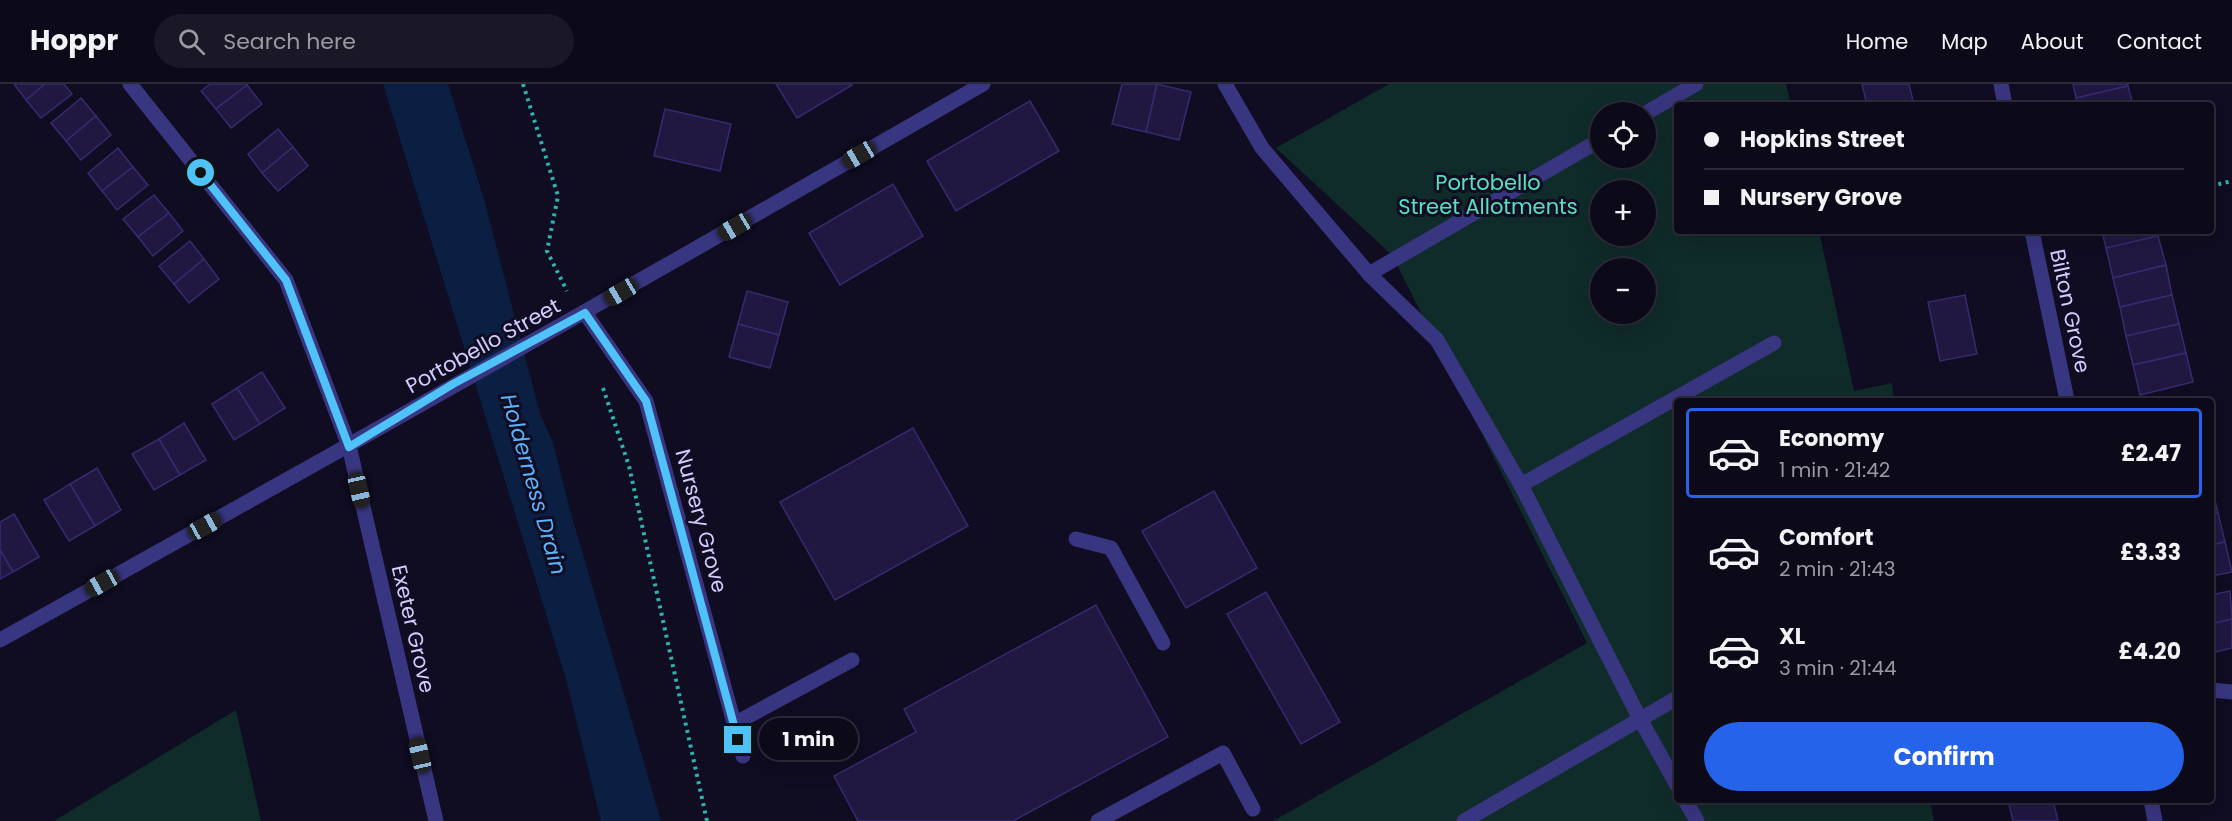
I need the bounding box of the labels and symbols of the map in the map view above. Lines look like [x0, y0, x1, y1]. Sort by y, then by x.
car [839, 138, 879, 172]
route start [187, 159, 214, 186]
park label: Portobello Street Allotments [1398, 168, 1578, 221]
car [715, 210, 755, 244]
street label: Bilton Grove [2043, 246, 2098, 375]
car [601, 275, 641, 309]
street label: Portobello Street [400, 291, 565, 400]
water label: Holderness Drain [493, 390, 574, 578]
street label: Nursery Grove [668, 446, 735, 596]
car [346, 470, 372, 510]
car [185, 509, 225, 543]
street label: Exeter Grove [385, 562, 442, 696]
car [82, 566, 122, 600]
callout: 1 min [759, 719, 858, 761]
route end [724, 726, 751, 753]
car [407, 735, 433, 775]

